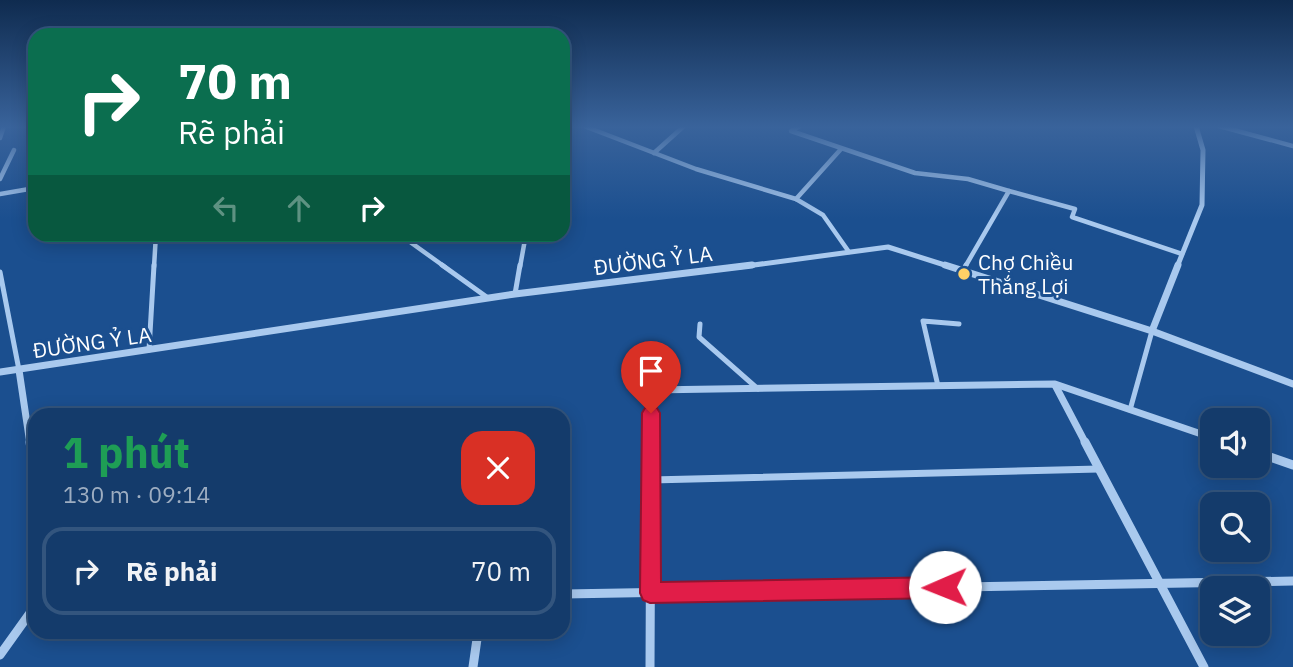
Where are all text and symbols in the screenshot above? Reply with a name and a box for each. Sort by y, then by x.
text: 70 m [178,49,292,112]
icon: right [63,56,154,147]
text: Rẽ phải [178,111,285,153]
icon: left [207,189,245,227]
icon: ahead [280,189,318,227]
icon: right [353,189,391,227]
street label: ĐƯỜNG Ỷ LA [592,239,714,281]
place label: Chợ Chiều Thắng Lợi [978,248,1073,300]
marker: Chợ Chiều Thắng Lợi [956,266,972,282]
street label: ĐƯỜNG Ỷ LA [31,320,153,364]
pin [621,341,681,413]
icon: arrive [632,352,670,390]
map controls [1200,408,1270,646]
button: sound [1200,408,1270,478]
text: 1 phút [63,425,190,480]
button: close [461,431,535,505]
text: 130 m · 09:14 [63,479,210,509]
button: search [1200,492,1270,562]
position arrow [908,550,982,624]
icon: right [67,552,105,590]
text: Rẽ phải [126,554,217,588]
text: 70 m [471,554,531,588]
button: layers [1200,576,1270,646]

